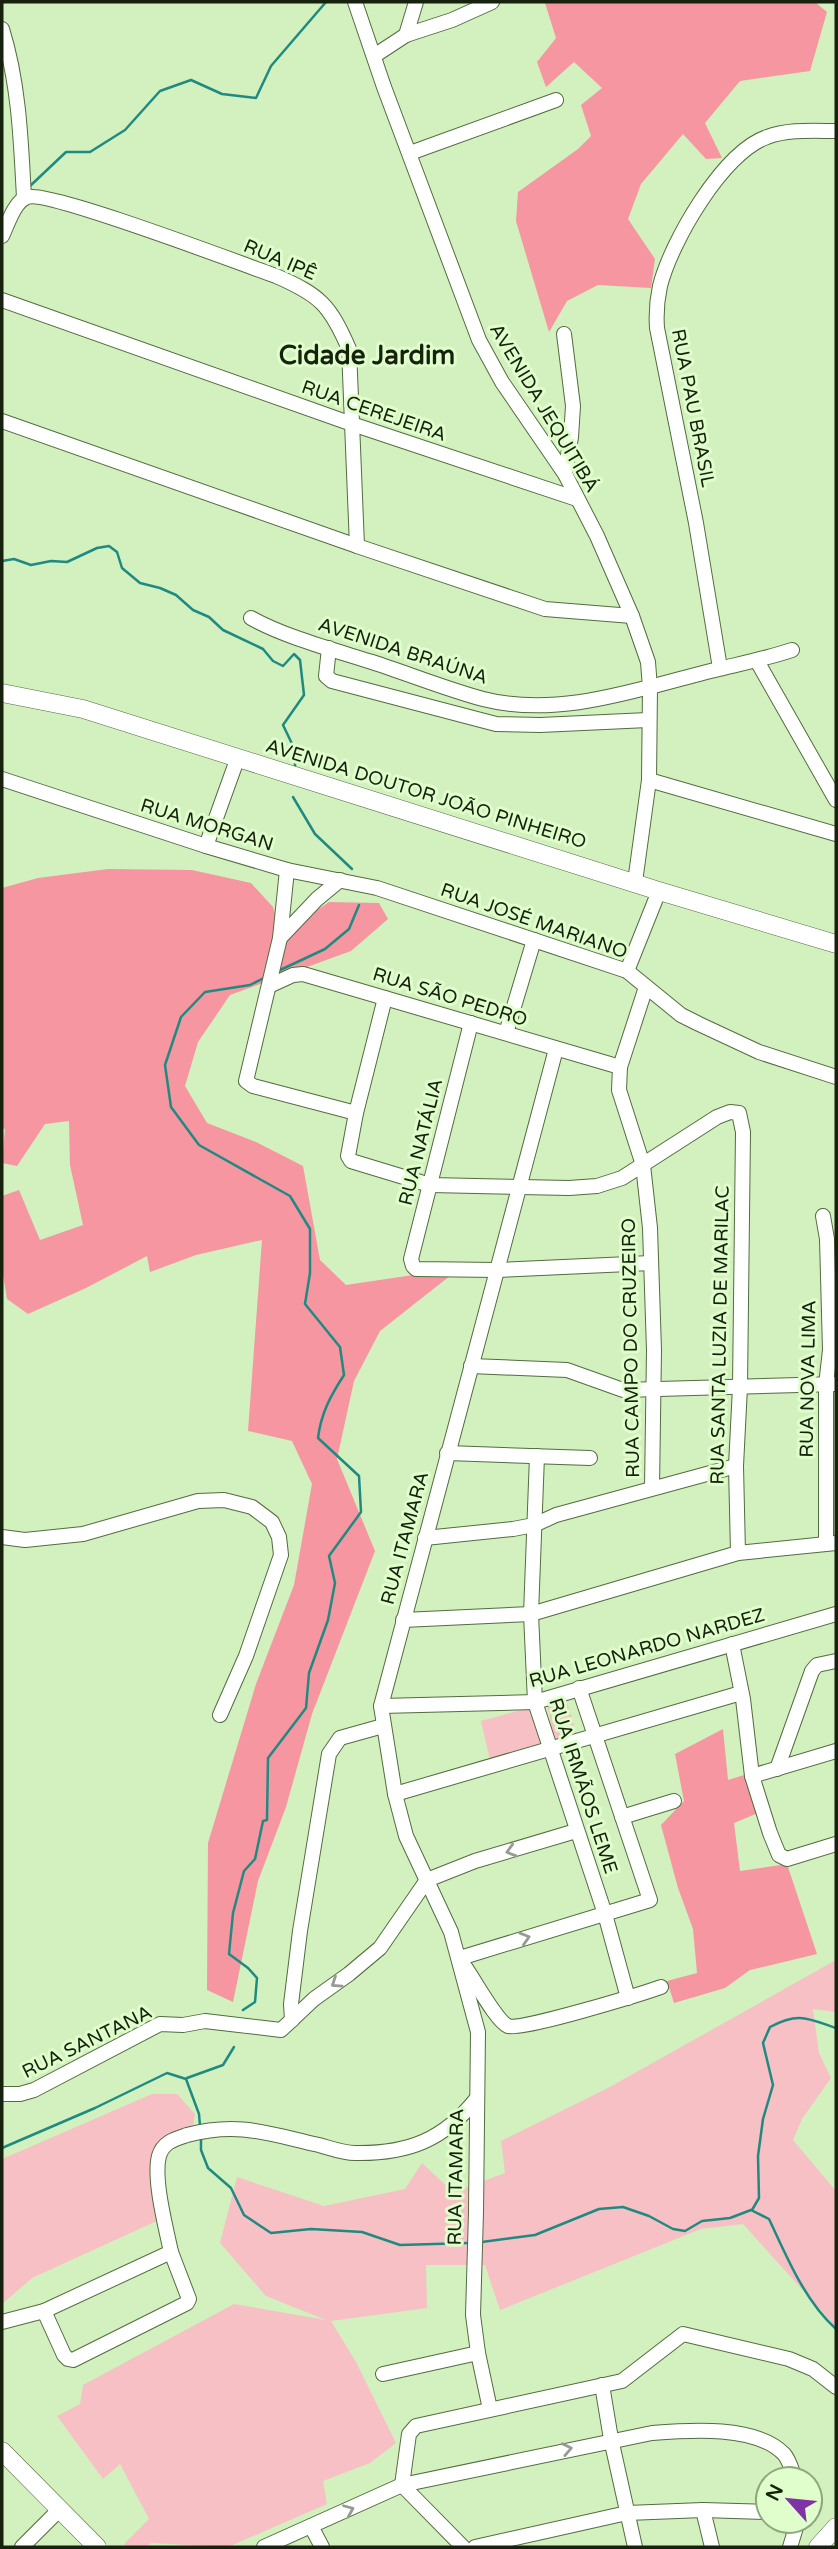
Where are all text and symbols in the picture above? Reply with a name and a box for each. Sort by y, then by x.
street label: RUA IPÊ [240,235,320,285]
street label: AVENIDA JEQUITIBÁ [485,319,604,496]
street label: RUA PAU BRASIL [667,327,719,489]
district label: Cidade Jardim [279,340,455,371]
street label: RUA CEREJEIRA [299,376,449,446]
street label: AVENIDA BRAÚNA [316,612,491,689]
street label: AVENIDA DOUTOR JOÃO PINHEIRO [263,734,589,853]
street label: RUA MORGAN [138,794,276,856]
street label: RUA JOSÉ MARIANO [438,879,630,963]
street label: RUA SÃO PEDRO [370,962,530,1031]
street label: RUA NATÁLIA [394,1076,447,1208]
street label: RUA SANTA LUZIA DE MARILAC [706,1185,734,1485]
street label: RUA CAMPO DO CRUZEIRO [618,1218,644,1478]
street label: RUA NOVA LIMA [796,1300,820,1458]
street label: RUA ITAMARA [377,1469,433,1607]
street label: RUA LEONARDO NARDEZ [527,1604,767,1692]
street label: RUA IRMÃOS LEME [544,1695,623,1877]
one-way arrow [505,1842,517,1857]
one-way arrow [519,1932,531,1947]
one-way arrow [331,1975,344,1987]
street label: RUA SANTANA [18,2001,156,2083]
street label: RUA ITAMARA [444,2108,468,2246]
one-way arrow [561,2443,573,2457]
north arrow [754,2465,824,2535]
text: N [761,2481,788,2505]
one-way arrow [342,2504,354,2518]

